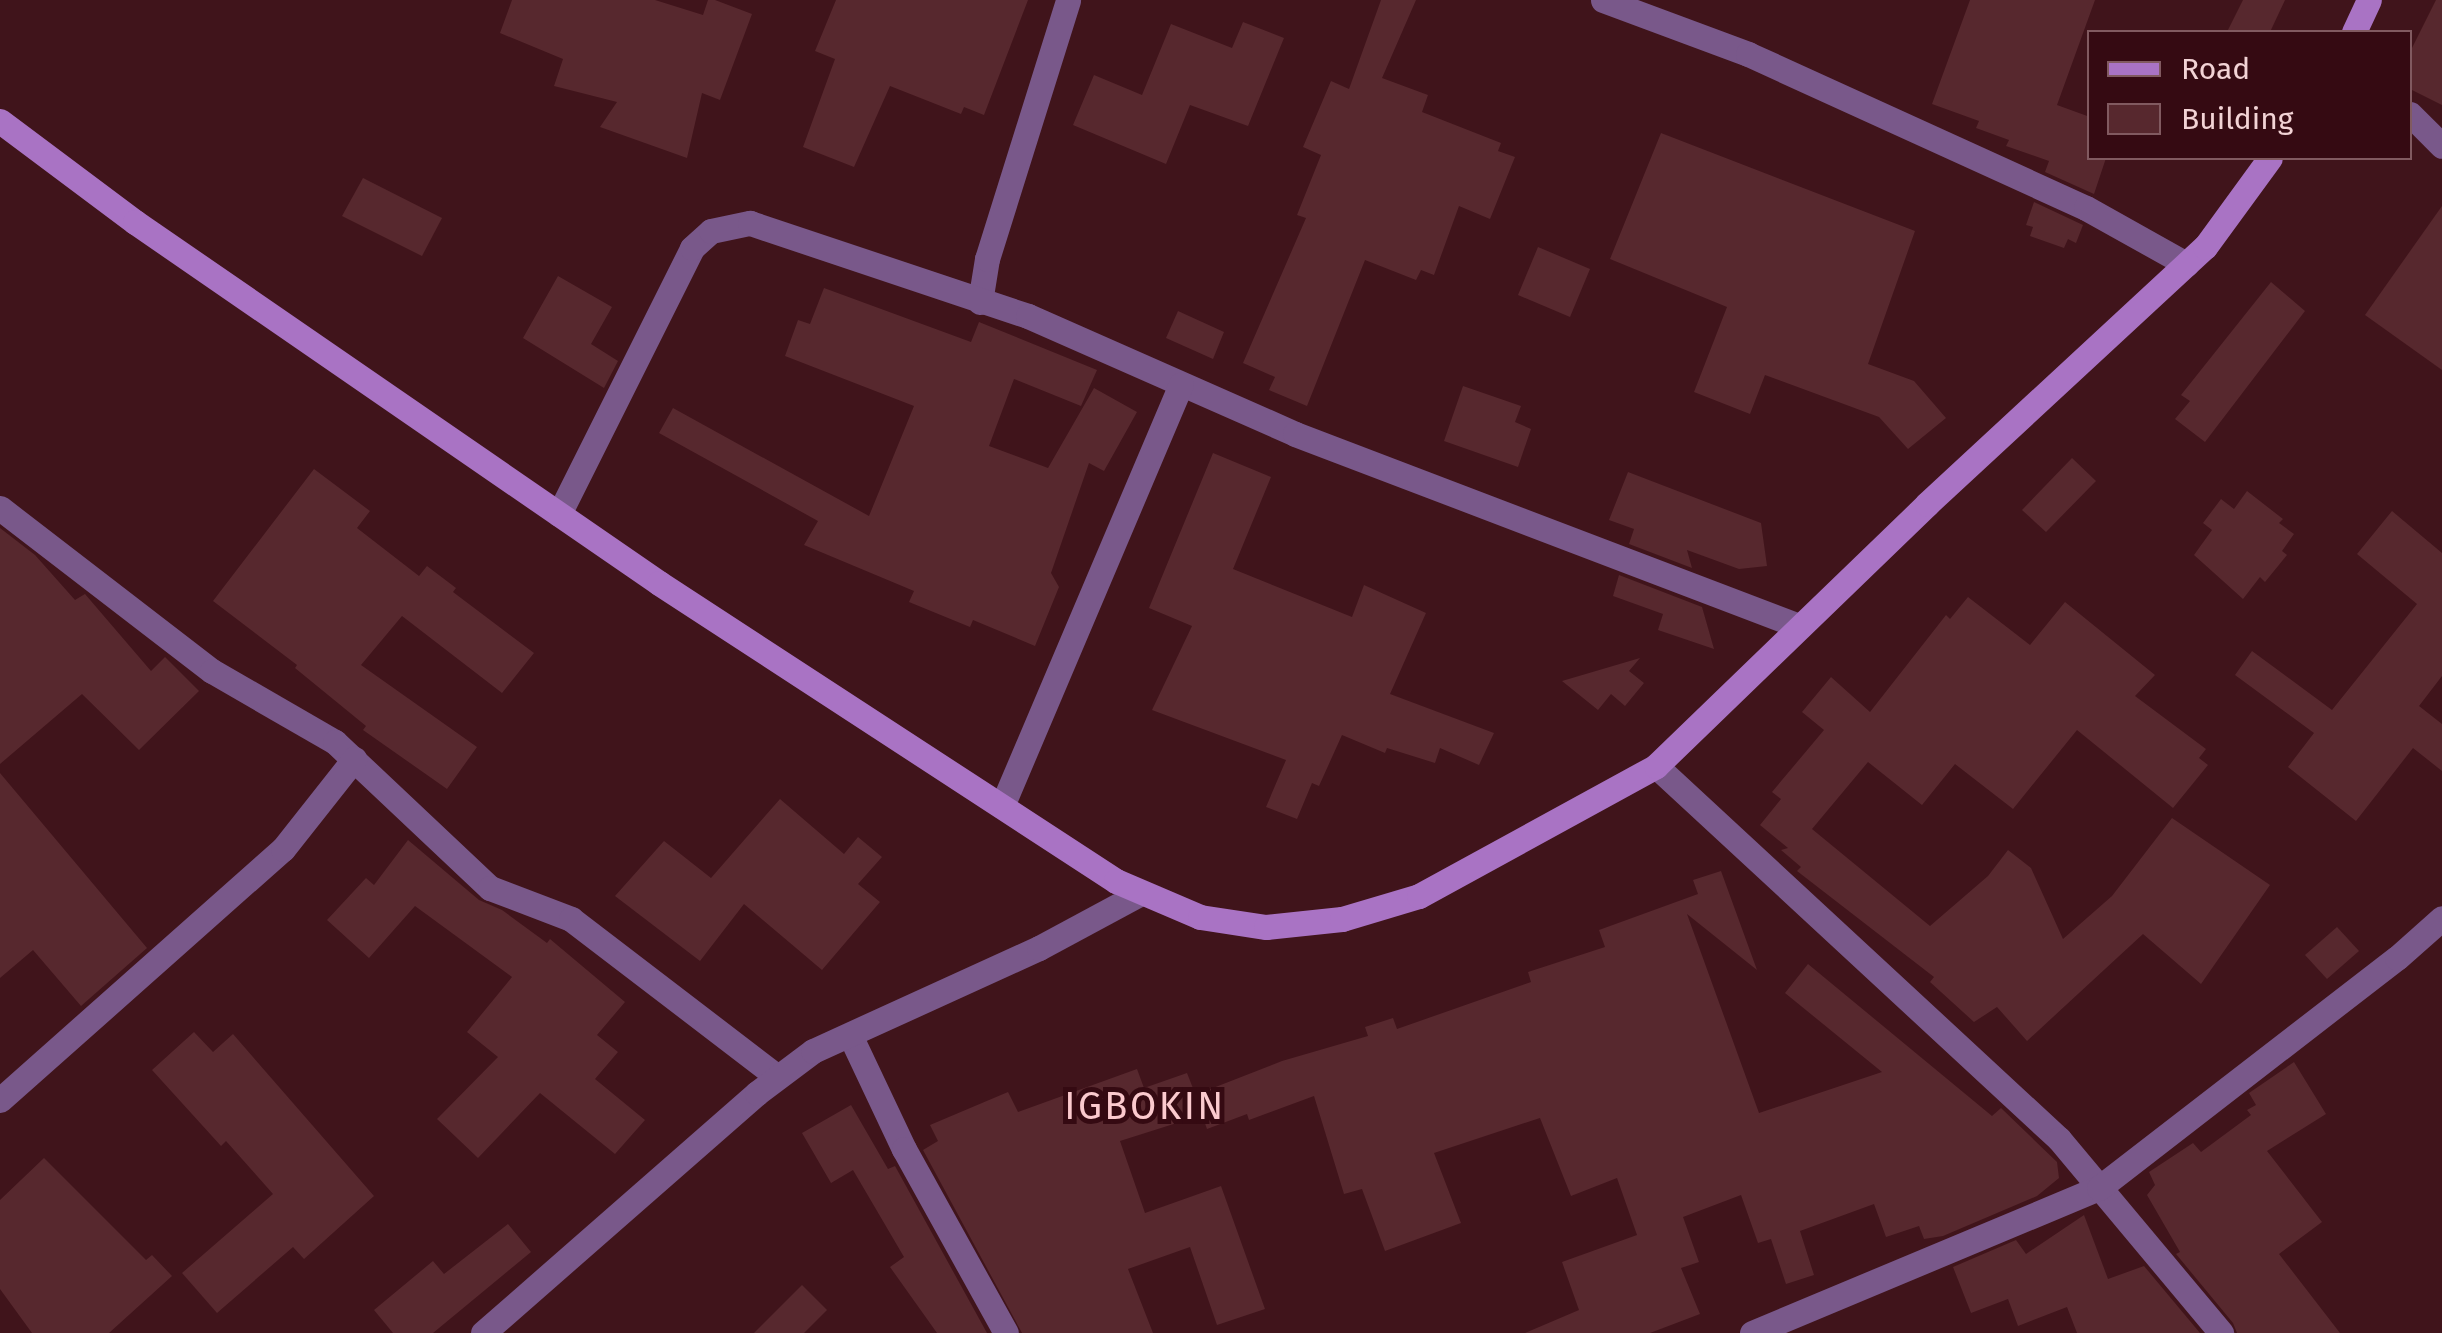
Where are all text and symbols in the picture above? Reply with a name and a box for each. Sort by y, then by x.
legend [2087,30,2412,160]
text: Road [2181,51,2250,87]
text: Building [2181,101,2293,137]
district label: IGBOKIN [1064,1084,1226,1130]

